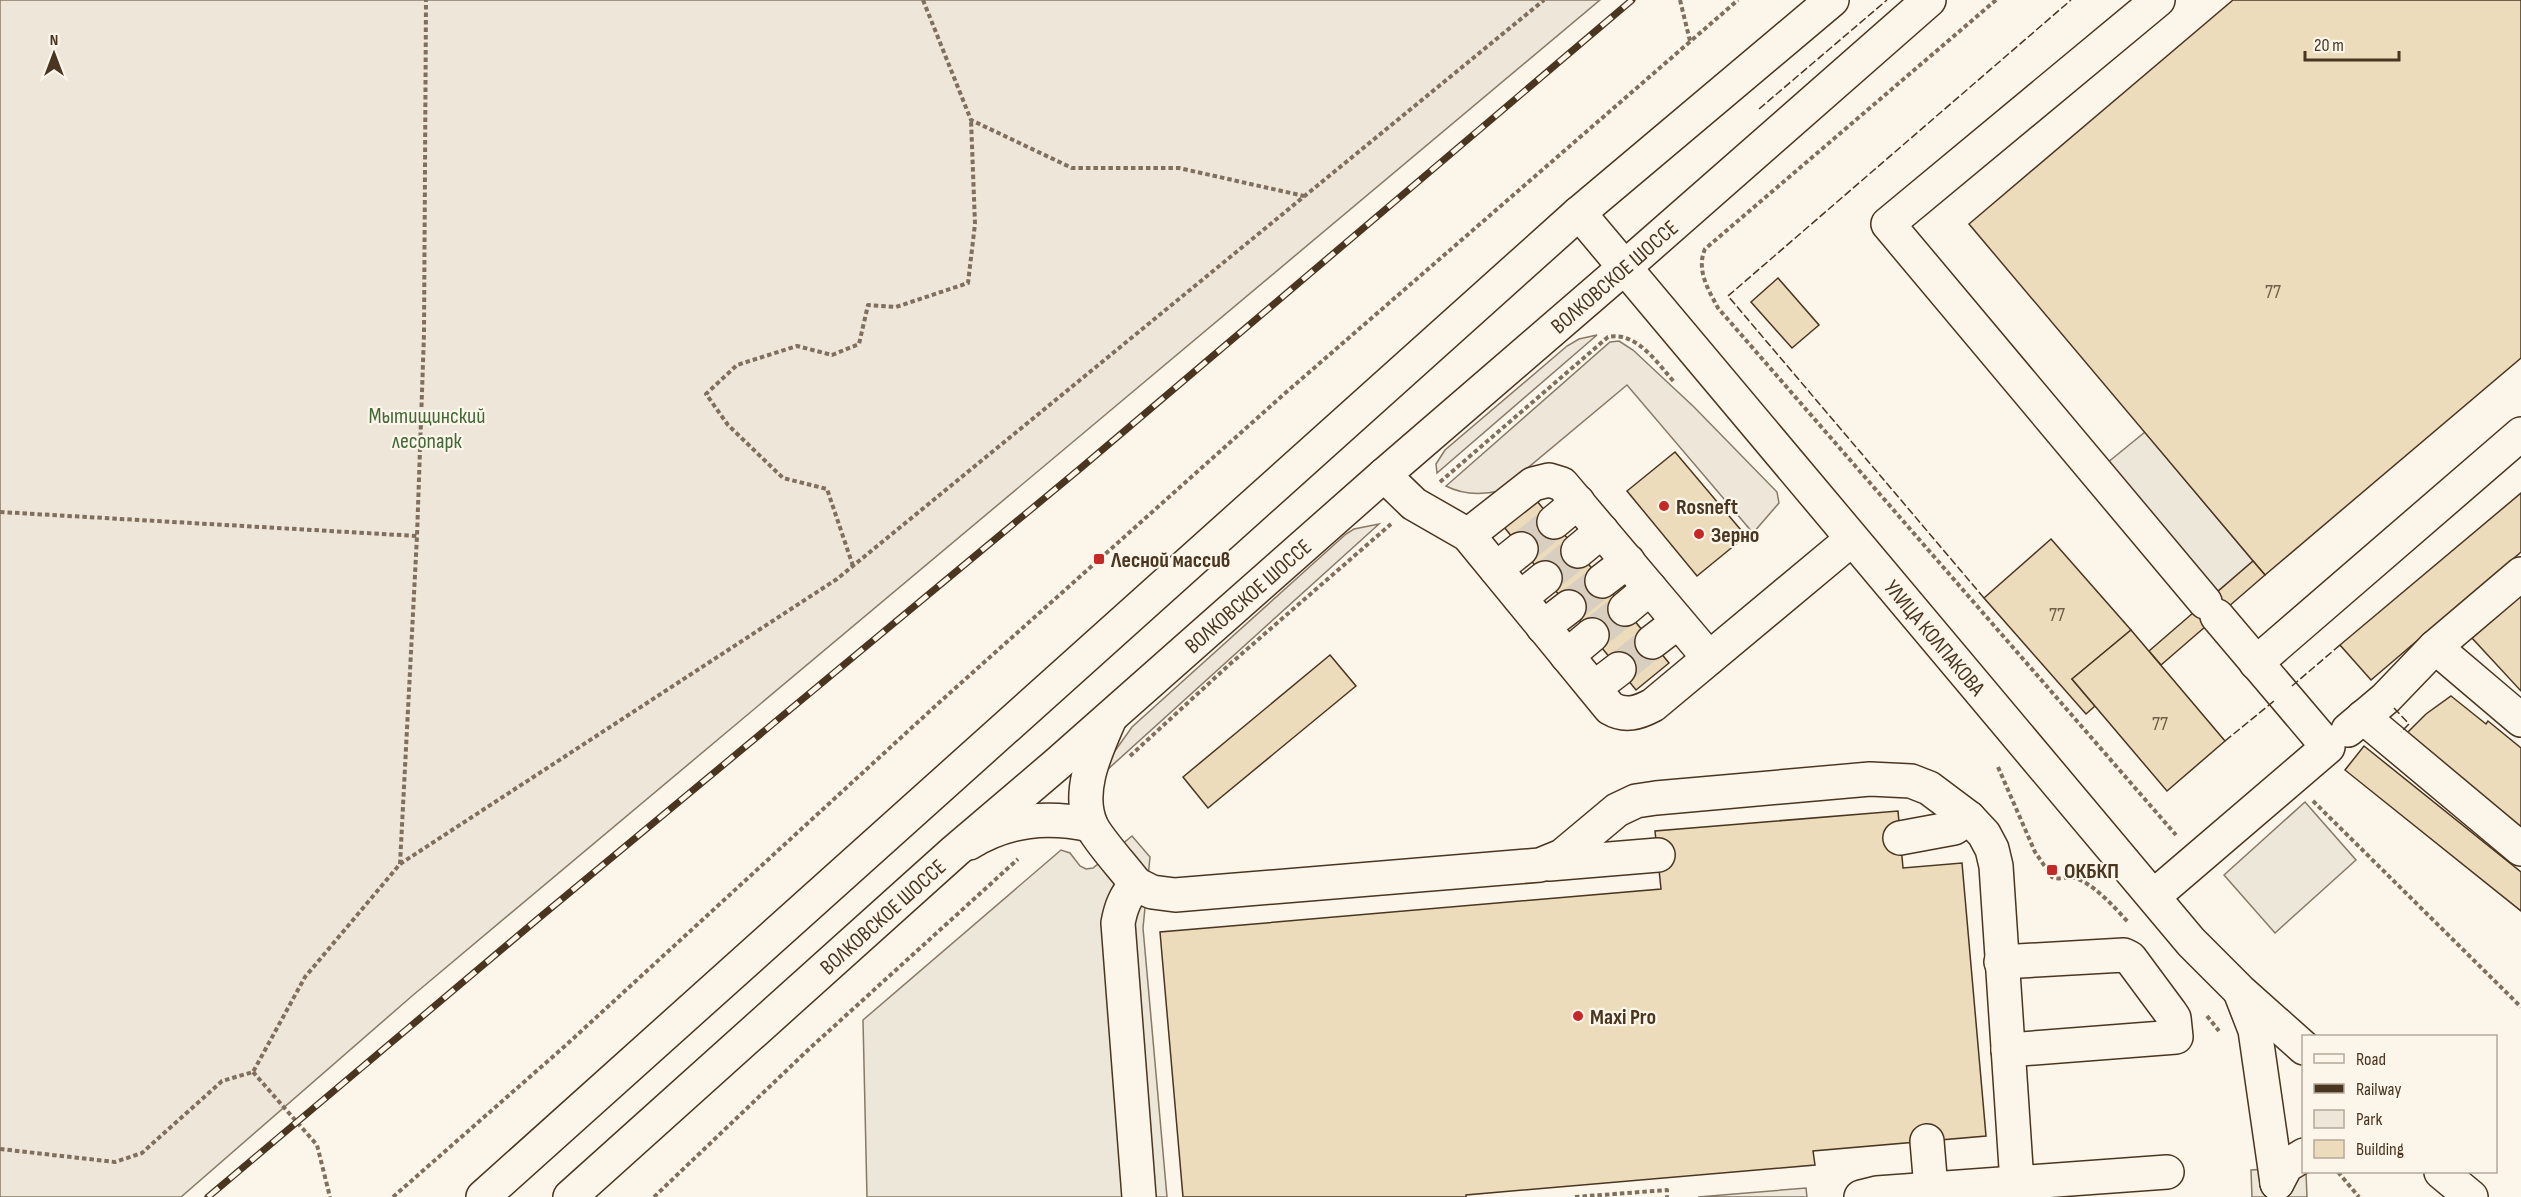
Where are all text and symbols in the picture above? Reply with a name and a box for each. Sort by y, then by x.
north arrow [24,24,84,84]
scale bar [2305,24,2400,62]
text: N [50,31,58,50]
text: 20 m [2314,35,2344,56]
street label: ВОЛКОВСКОЕ ШОССЕ [1546,215,1684,340]
house number: 77 [2265,280,2281,304]
park label: Мытищинский лесопарк [369,403,485,455]
place label: Rosneft [1676,494,1738,521]
marker: Rosneft [1657,499,1671,513]
place label: Зерно [1711,522,1759,549]
marker: Зерно [1692,527,1706,541]
street label: ВОЛКОВСКОЕ ШОССЕ [1180,534,1317,660]
place label: Лесной массив [1110,547,1230,574]
marker: Лесной массив [1092,552,1106,566]
street label: УЛИЦА КОЛПАКОВА [1878,575,1991,702]
house number: 77 [2049,603,2065,627]
house number: 77 [2152,712,2168,736]
street label: ВОЛКОВСКОЕ ШОССЕ [815,854,952,981]
place label: ОКБКП [2064,858,2119,885]
marker: ОКБКП [2045,863,2059,877]
place label: Maxi Pro [1590,1004,1656,1031]
marker: Maxi Pro [1571,1009,1585,1023]
legend [2302,1035,2497,1173]
text: Road [2356,1049,2386,1070]
text: Railway [2356,1079,2401,1100]
text: Park [2356,1109,2382,1130]
text: Building [2356,1139,2404,1160]

